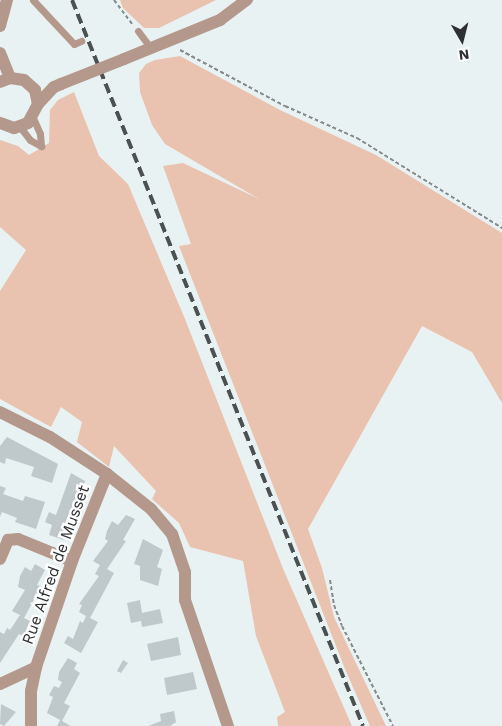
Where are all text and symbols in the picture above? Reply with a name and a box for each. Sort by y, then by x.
north arrow [437,15,487,65]
text: N [458,46,470,63]
street label: Rue Alfred de Musset [18,483,94,647]

